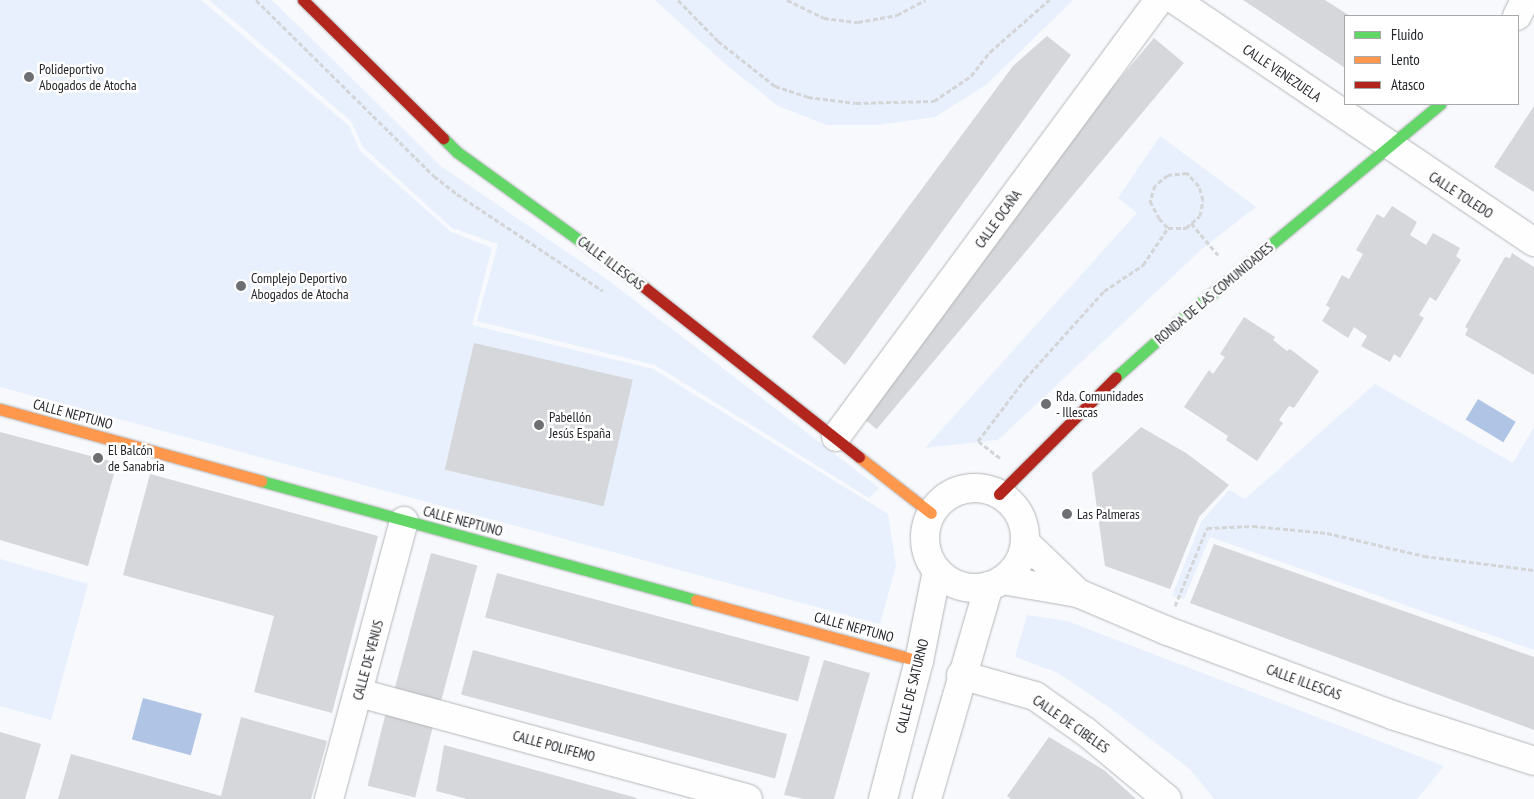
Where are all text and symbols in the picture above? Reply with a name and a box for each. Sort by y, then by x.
legend [1344,15,1519,105]
text: Fluido [1391,25,1423,44]
street label: CALLE VENEZUELA [1239,41,1325,105]
text: Lento [1391,50,1420,69]
place label: Polideportivo Abogados de Atocha [39,61,137,94]
marker: Polideportivo Abogados de Atocha [23,71,35,83]
text: Atasco [1391,75,1425,94]
street label: CALLE TOLEDO [1426,168,1496,222]
street label: CALLE OCAÑA [971,187,1025,251]
street label: CALLE ILLESCAS [574,233,648,293]
street label: RONDA DE LAS COMUNIDADES [1151,238,1277,348]
place label: Complejo Deportivo Abogados de Atocha [251,270,349,302]
marker: Complejo Deportivo Abogados de Atocha [235,280,247,292]
place label: Rda. Comunidades - Illescas [1056,388,1145,421]
street label: CALLE NEPTUNO [31,395,115,433]
marker: Rda. Comunidades - Illescas [1040,398,1052,410]
place label: Pabellón Jesús España [549,409,611,442]
marker: Pabellón Jesús España [533,419,545,431]
place label: El Balcón de Sanabria [108,442,165,474]
marker: El Balcón de Sanabria [92,452,104,464]
street label: CALLE NEPTUNO [421,502,505,540]
place label: Las Palmeras [1077,506,1140,522]
marker: Las Palmeras [1061,508,1073,520]
street label: CALLE NEPTUNO [812,608,896,646]
street label: CALLE DE VENUS [349,618,387,702]
street label: CALLE DE SATURNO [892,637,932,735]
street label: CALLE ILLESCAS [1264,661,1344,703]
street label: CALLE DE CIBELES [1029,691,1113,757]
street label: CALLE POLIFEMO [511,727,597,765]

